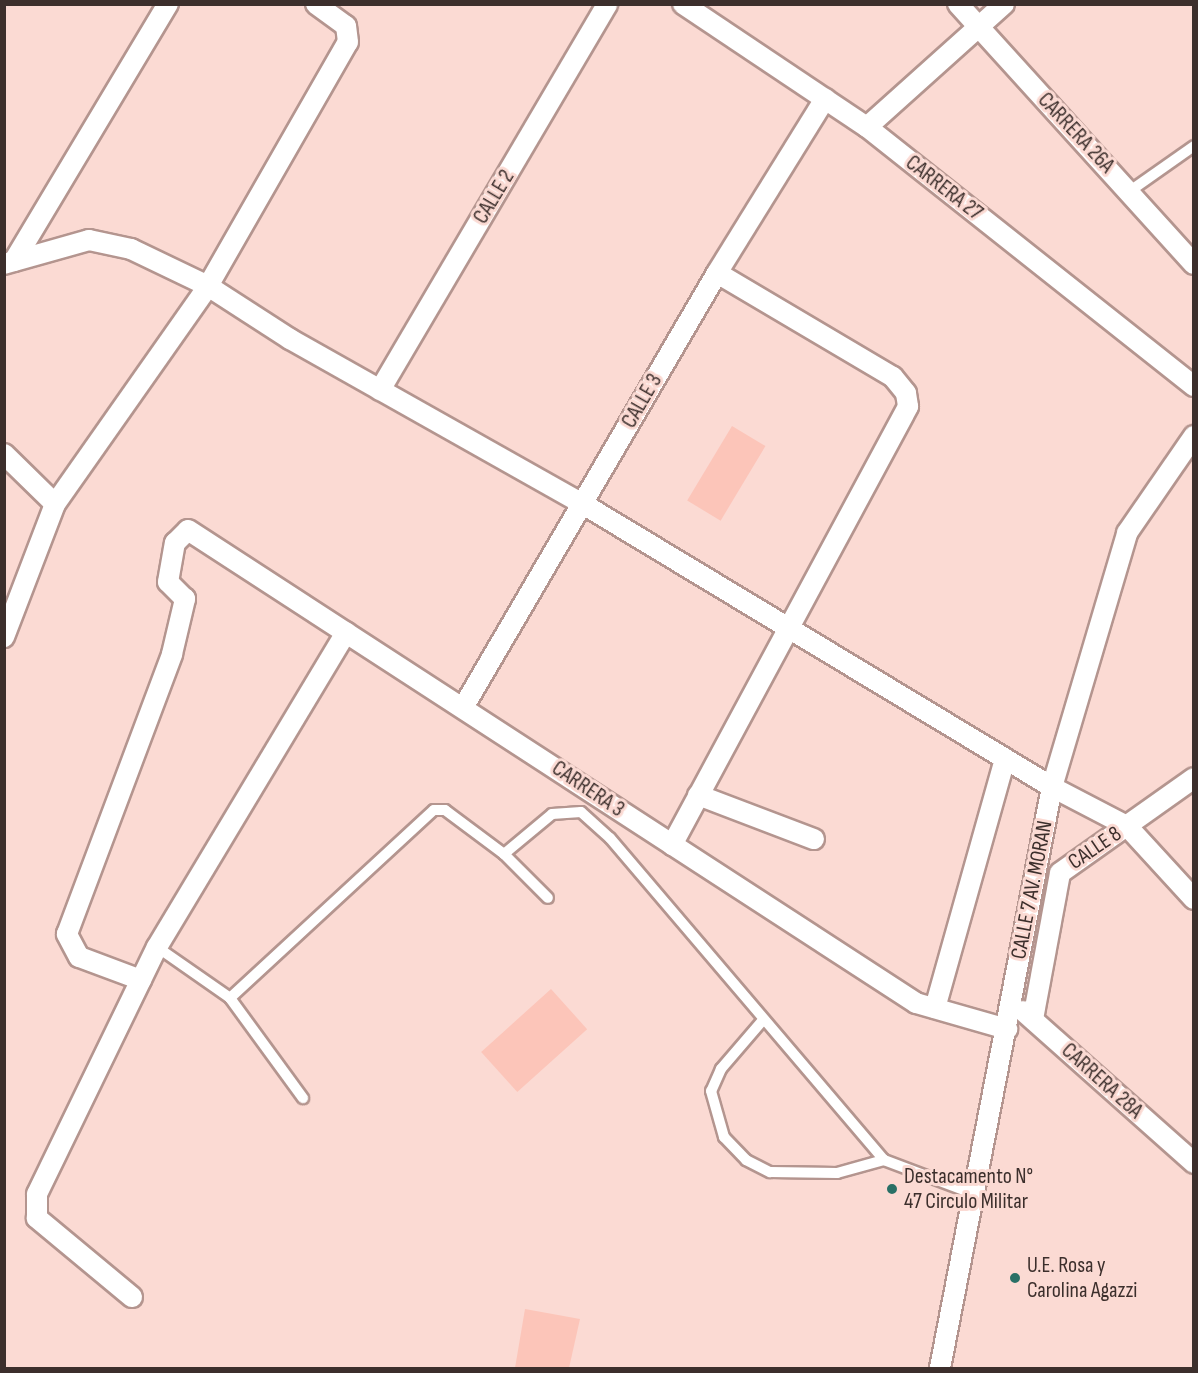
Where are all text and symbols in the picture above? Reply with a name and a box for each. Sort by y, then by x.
street label: CARRERA 26A [1032,87,1120,179]
street label: CARRERA 27 [900,150,988,226]
street label: CALLE 2 [468,165,520,229]
street label: CALLE 3 [616,369,668,433]
street label: CARRERA 3 [547,755,629,823]
street label: CALLE 7 AV. MORAN [1006,819,1058,961]
street label: CALLE 8 [1063,821,1127,875]
street label: CARRERA 28A [1056,1038,1148,1124]
place label: Destacamento N° 47 Circulo Militar [904,1163,1033,1214]
marker: Destacamento N° 47 Circulo Militar [885,1182,899,1196]
place label: U.E. Rosa y Carolina Agazzi [1027,1252,1137,1304]
marker: U.E. Rosa y Carolina Agazzi [1008,1271,1022,1285]

